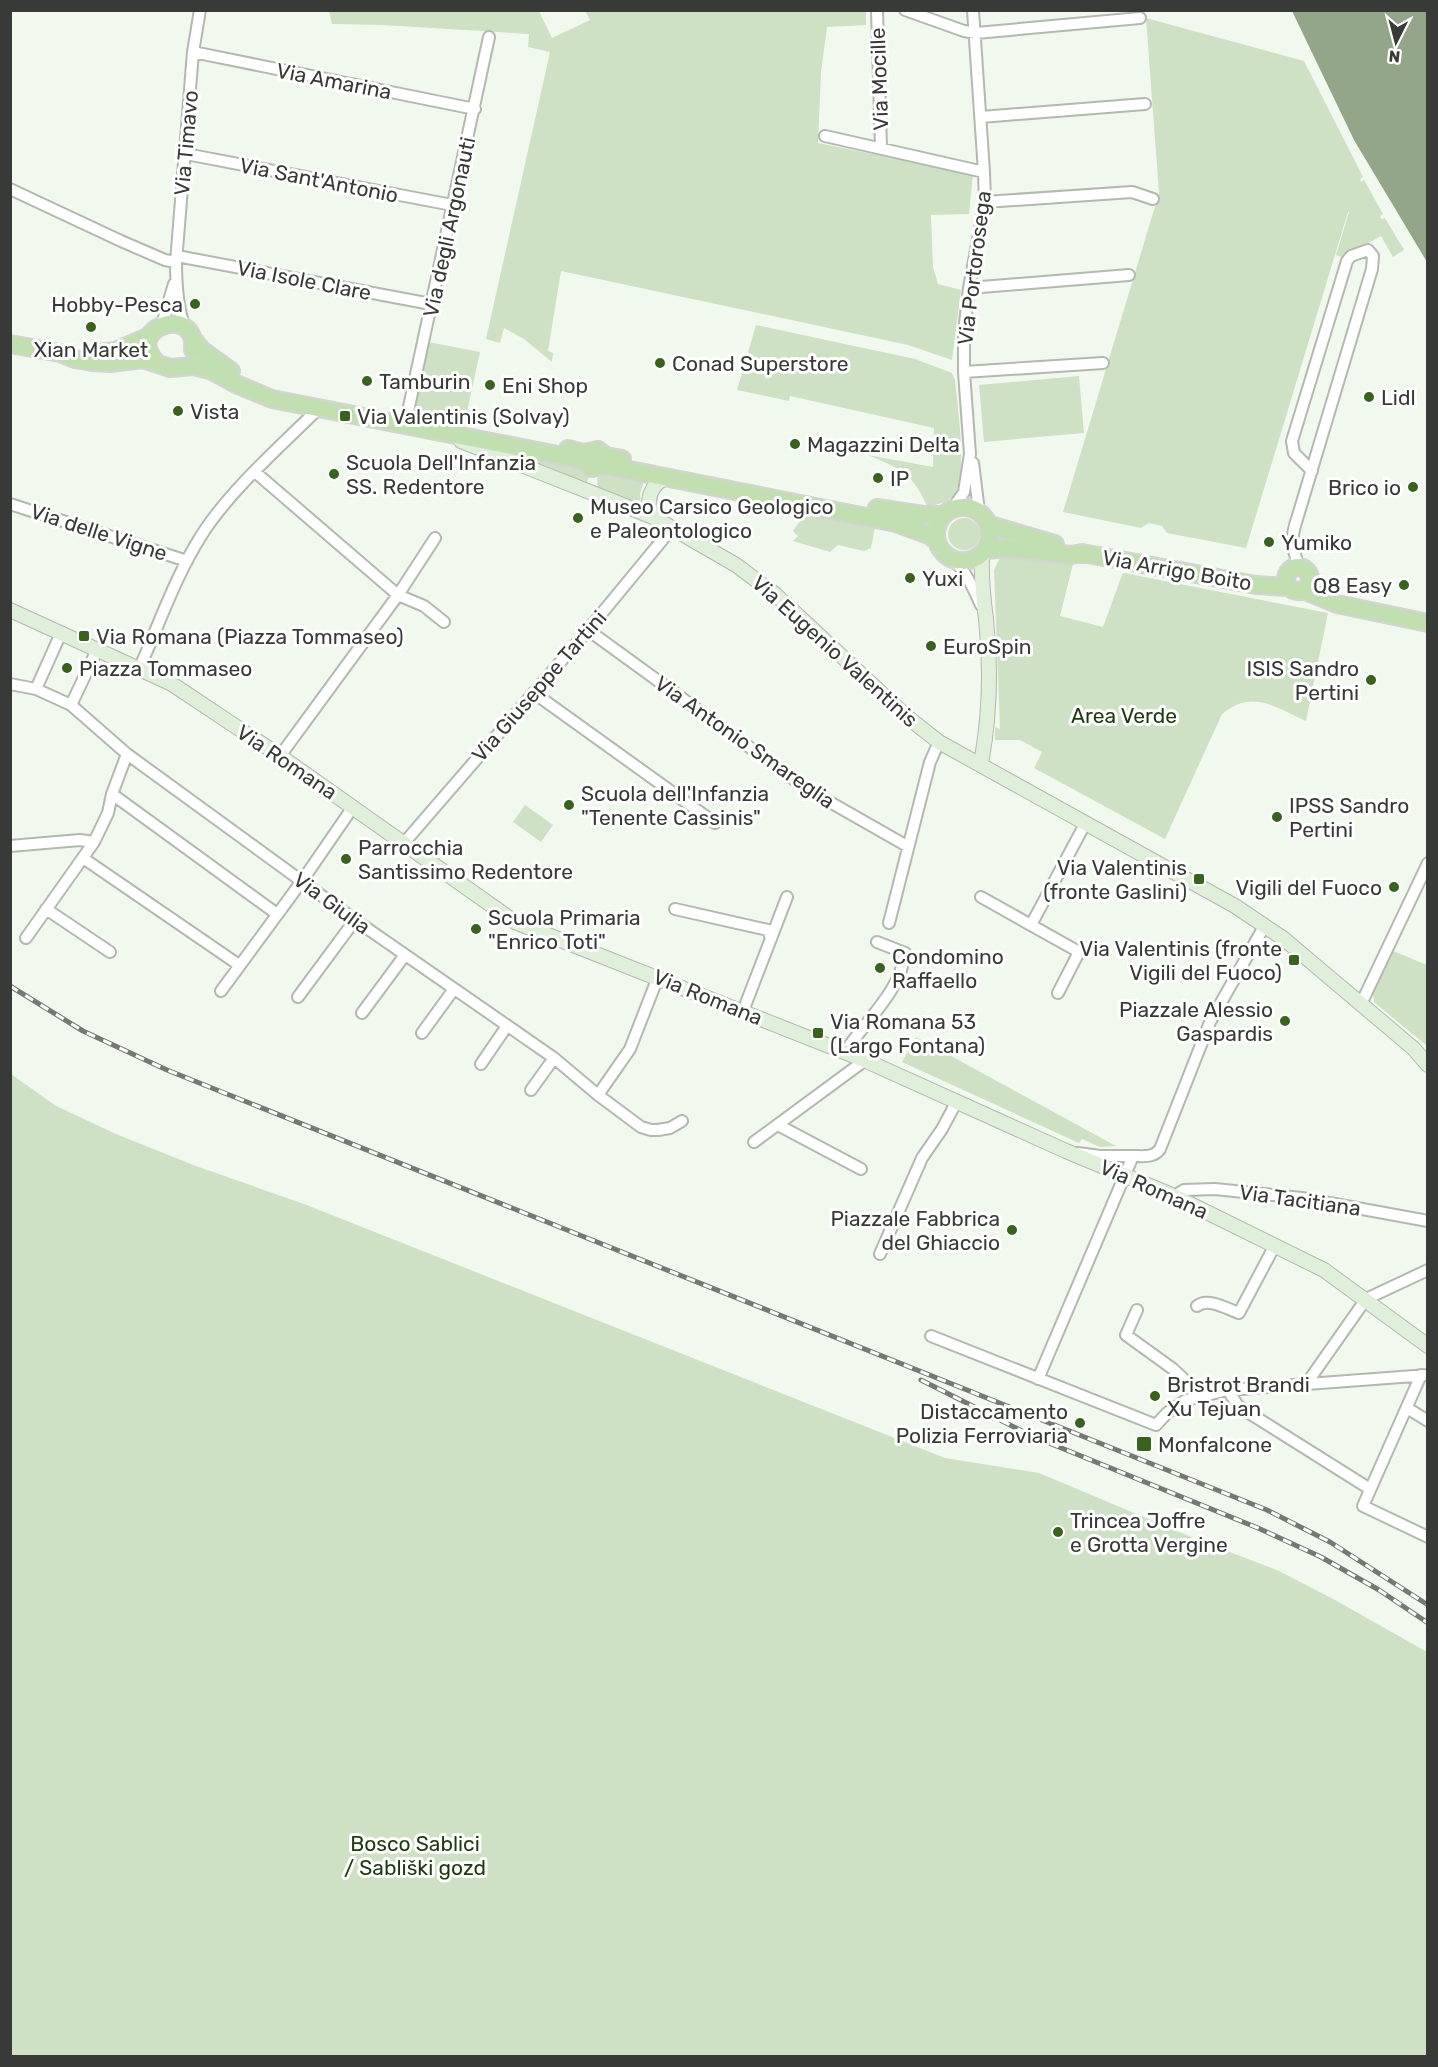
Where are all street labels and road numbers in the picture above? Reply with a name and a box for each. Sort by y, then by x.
street label: Via Mocille [865,27,893,131]
street label: Via Amarina [274,58,394,104]
street label: Via Timavo [169,89,203,197]
street label: Via degli Argonauti [418,135,480,319]
street label: Via Sant'Antonio [238,152,400,208]
street label: Via Portorosega [952,189,996,347]
street label: Via Isole Clare [235,255,373,305]
street label: Via delle Vigne [28,498,170,566]
street label: Via Arrigo Boito [1100,545,1254,595]
street label: Via Eugenio Valentinis [747,570,923,732]
street label: Via Giuseppe Tartini [466,605,612,767]
street label: Via Antonio Smareglia [650,670,840,814]
street label: Via Romana [232,719,342,805]
street label: Via Giulia [289,867,375,939]
street label: Via Romana [650,964,766,1030]
street label: Via Romana [1096,1154,1212,1224]
street label: Via Tacitiana [1238,1179,1362,1221]

